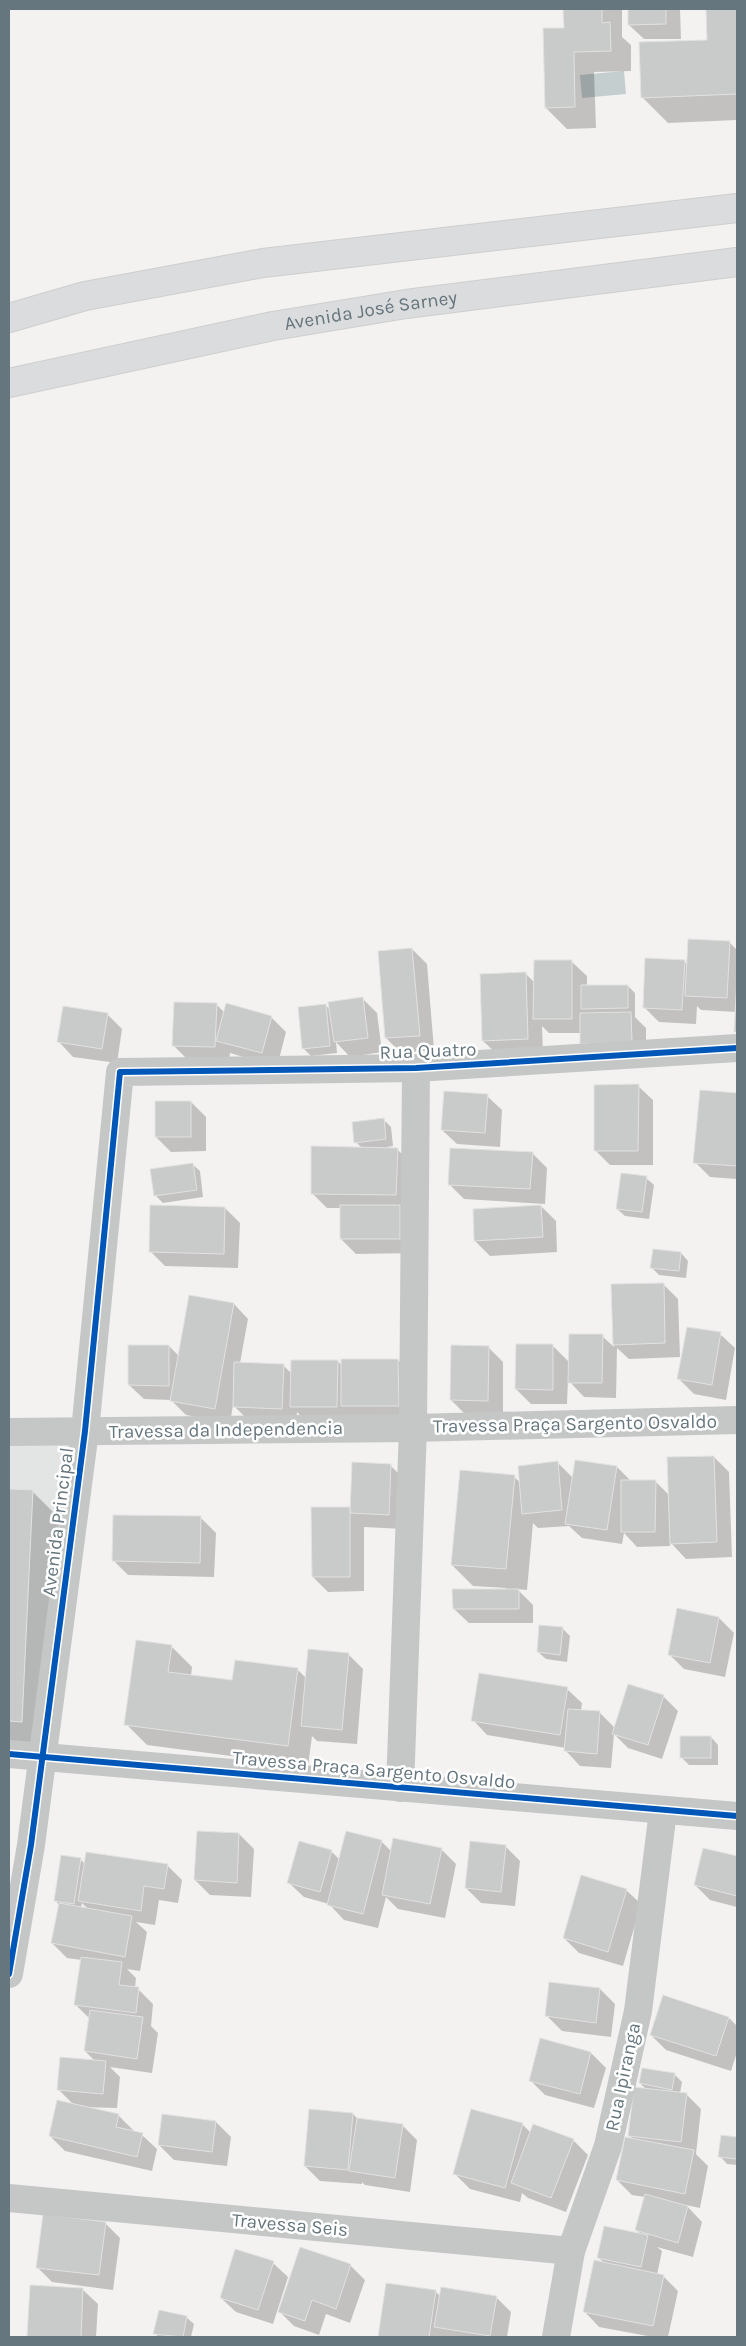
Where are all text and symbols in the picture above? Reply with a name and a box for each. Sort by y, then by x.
street label: Avenida José Sarney [283,287,458,335]
street label: Rua Quatro [379,1038,477,1064]
street label: Travessa Praça Sargento Osvaldo [433,1411,717,1437]
street label: Travessa da Independencia [109,1417,343,1443]
street label: Avenida Principal [38,1446,78,1598]
street label: Travessa Praça Sargento Osvaldo [232,1747,516,1793]
street label: Rua Ipiranga [601,2021,645,2133]
street label: Travessa Seis [231,2209,349,2241]

